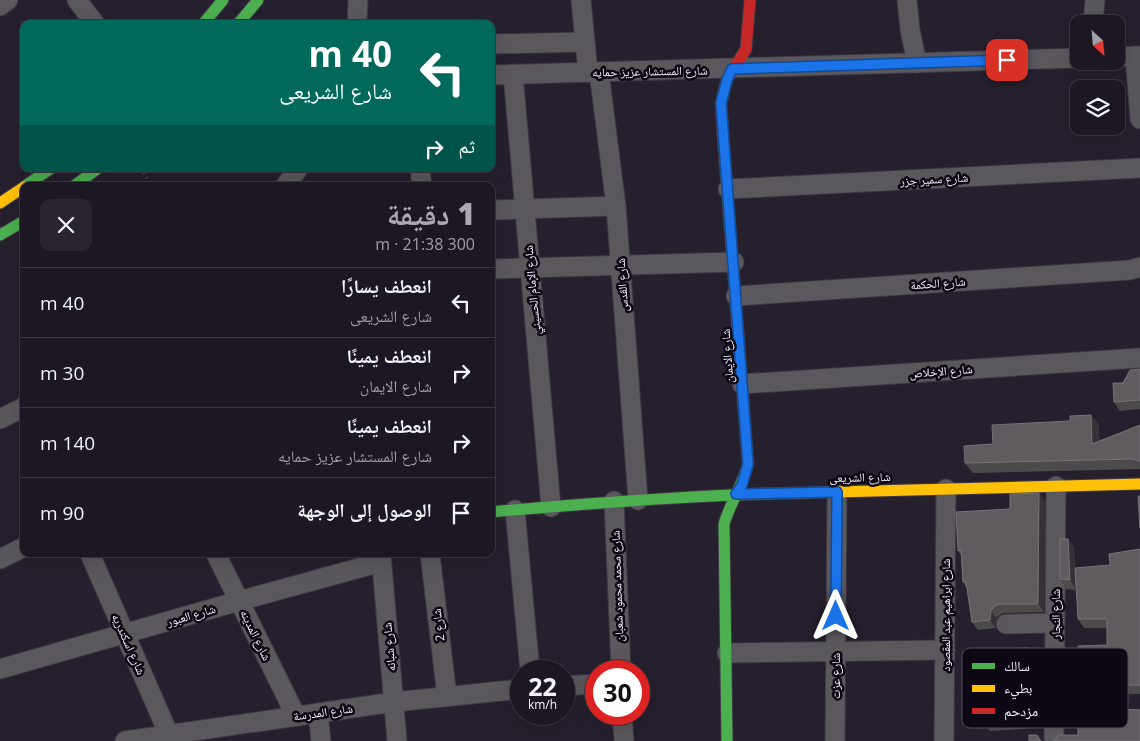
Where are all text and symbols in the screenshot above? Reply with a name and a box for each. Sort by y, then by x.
north arrow [1070,15,1125,70]
map controls [1070,15,1125,135]
text: 40 m [309,30,392,77]
pin [986,39,1028,81]
icon: left [410,40,475,105]
icon: arrive [993,46,1021,74]
street label: شارع المستشار عزيز حمايه [592,61,708,81]
text: شارع الشريعى [279,75,392,105]
button: layers [1070,80,1125,135]
text: ثم [458,133,475,159]
icon: right [420,135,448,163]
street label: شارع سمير جزر [899,169,969,189]
text: 1 دقيقة [387,193,475,234]
button: close [40,199,92,251]
text: 300 m · 21:38 [375,233,475,255]
street label: شارع الإمام الحسيني [520,244,546,336]
street label: شارع القدس [612,257,632,312]
text: انعطف يسارًا [341,273,432,299]
street label: شارع الحكمة [910,273,966,293]
icon: left [447,289,475,317]
text: 40 m [40,290,84,316]
text: شارع الشريعى [350,305,432,327]
street label: شارع الايمان [717,328,737,384]
text: انعطف يمينًا [346,343,432,369]
icon: right [447,359,475,387]
text: 30 m [40,360,84,386]
street label: شارع الإخلاص [909,360,973,382]
text: شارع الايمان [360,375,432,397]
text: انعطف يمينًا [346,413,432,439]
icon: right [447,429,475,457]
text: 140 m [40,430,95,456]
text: شارع المستشار عزيز حمايه [278,445,432,467]
street label: شارع الشريعى [829,468,891,486]
text: الوصول إلى الوجهة [297,497,432,523]
icon: arrive [447,499,475,527]
text: 90 m [40,500,84,526]
street label: شارع محمد محمود شعبان [607,530,627,642]
street label: شارع ابراهيم عبد المقصود [937,558,954,671]
position arrow [809,589,861,641]
street label: شارع النجار [1047,589,1064,640]
street label: شارع العبور [164,600,217,630]
street label: شارع المدينه [236,607,276,664]
street label: شارع 2 [428,608,448,642]
street label: شارع اسكندريه [108,611,150,677]
street label: شارع شبانه [378,622,400,672]
legend [962,648,1128,728]
street label: شارع عزت [827,653,844,699]
text: سالك [1004,656,1030,675]
speed limit sign: 30 [585,660,650,725]
text: 22 [528,669,557,703]
text: بطيء [1004,678,1033,700]
text: km/h [528,696,557,713]
street label: شارع المدرسة [292,699,354,725]
text: مزدحم [1004,701,1038,721]

